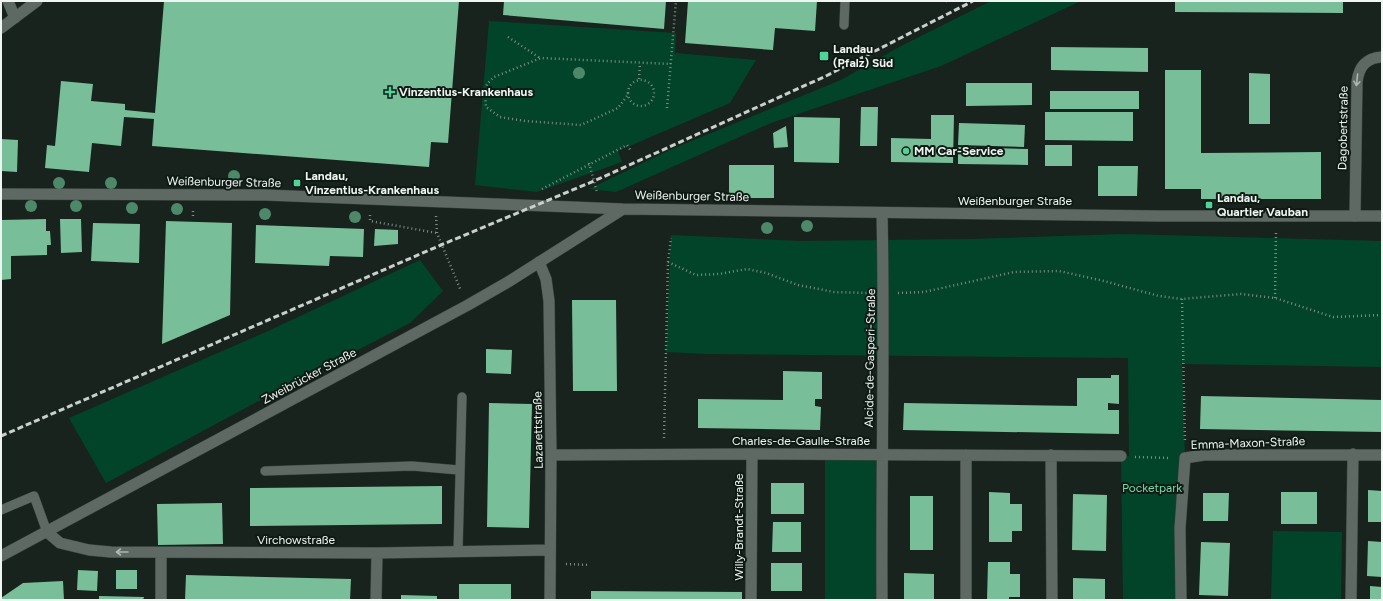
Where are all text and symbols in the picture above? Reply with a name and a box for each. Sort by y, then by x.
place label: Landau (Pfalz) Süd [833,42,893,70]
marker: Landau (Pfalz) Süd [818,50,830,62]
one-way arrow [1354,74,1361,87]
place label: Vinzentius-Krankenhaus [399,85,533,99]
street label: Dagobertstraße [1335,85,1351,170]
marker: Vinzentius-Krankenhaus [384,86,396,98]
place label: MM Car-Service [914,144,1004,158]
marker: MM Car-Service [901,146,911,156]
place label: Landau, Vinzentius-Krankenhaus [305,169,439,197]
street label: Weißenburger Straße [167,174,282,190]
marker: Landau, Vinzentius-Krankenhaus [292,178,302,188]
street label: Weißenburger Straße [635,188,750,204]
place label: Landau, Quartier Vauban [1217,191,1308,219]
street label: Weißenburger Straße [958,194,1073,208]
marker: Landau, Quartier Vauban [1204,200,1214,210]
street label: Alcide-de-Gasperi-Straße [862,288,878,428]
street label: Zweibrücker Straße [259,345,359,407]
street label: Lazarettstraße [530,391,546,469]
street label: Charles-de-Gaulle-Straße [732,434,870,448]
street label: Emma-Maxon-Straße [1190,434,1306,452]
street label: Willy-Brandt-Straße [732,473,746,581]
park label: Pocketpark [1122,481,1182,495]
street label: Virchowstraße [257,533,336,547]
one-way arrow [116,549,129,556]

